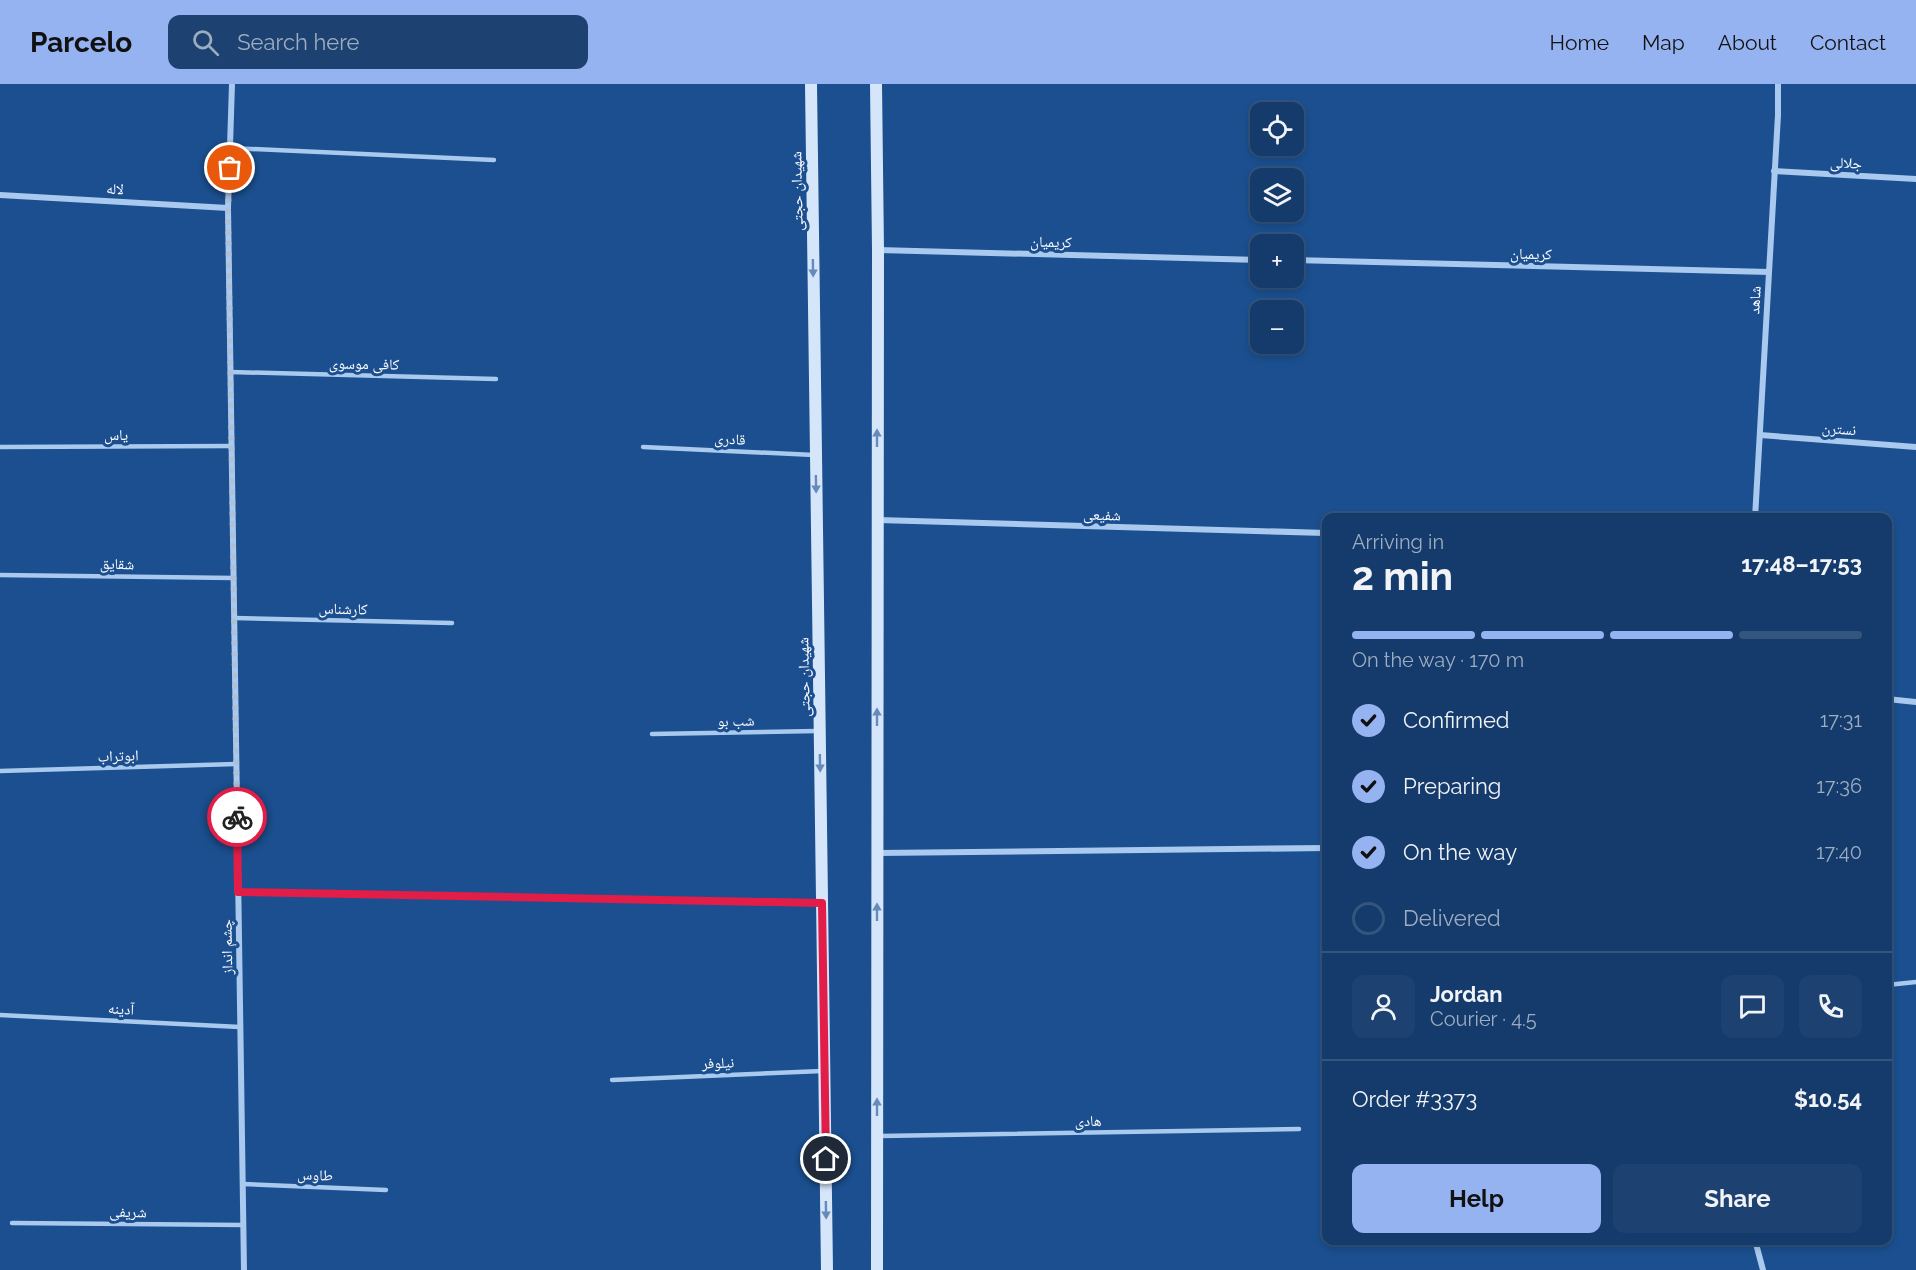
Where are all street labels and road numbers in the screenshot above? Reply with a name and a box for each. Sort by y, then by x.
street label: شهیدان حجتی [787,151,808,231]
street label: جلالی [1829,153,1863,174]
street label: لاله [106,180,124,198]
street label: کریمیان [1030,233,1072,252]
street label: کریمیان [1510,245,1552,264]
street label: شاهد [1745,285,1765,315]
street label: کافی موسوی [329,354,399,375]
street label: نسترن [1821,419,1857,440]
street label: یاس [104,426,128,445]
street label: قادری [714,429,746,450]
street label: شفیعی [1083,505,1121,526]
street label: شقایق [100,555,134,574]
street label: کارشناس [318,600,368,619]
street label: شهیدان حجتی [794,637,815,717]
street label: شب بو [717,712,755,730]
street label: ابوتراب [97,746,139,766]
street label: چشم انداز [218,919,237,976]
street label: آدینه [107,999,136,1019]
street label: نیلوفر [700,1053,735,1073]
street label: هادی [1074,1112,1102,1131]
street label: طاوس [297,1165,333,1186]
street label: شریفی [109,1203,147,1222]

